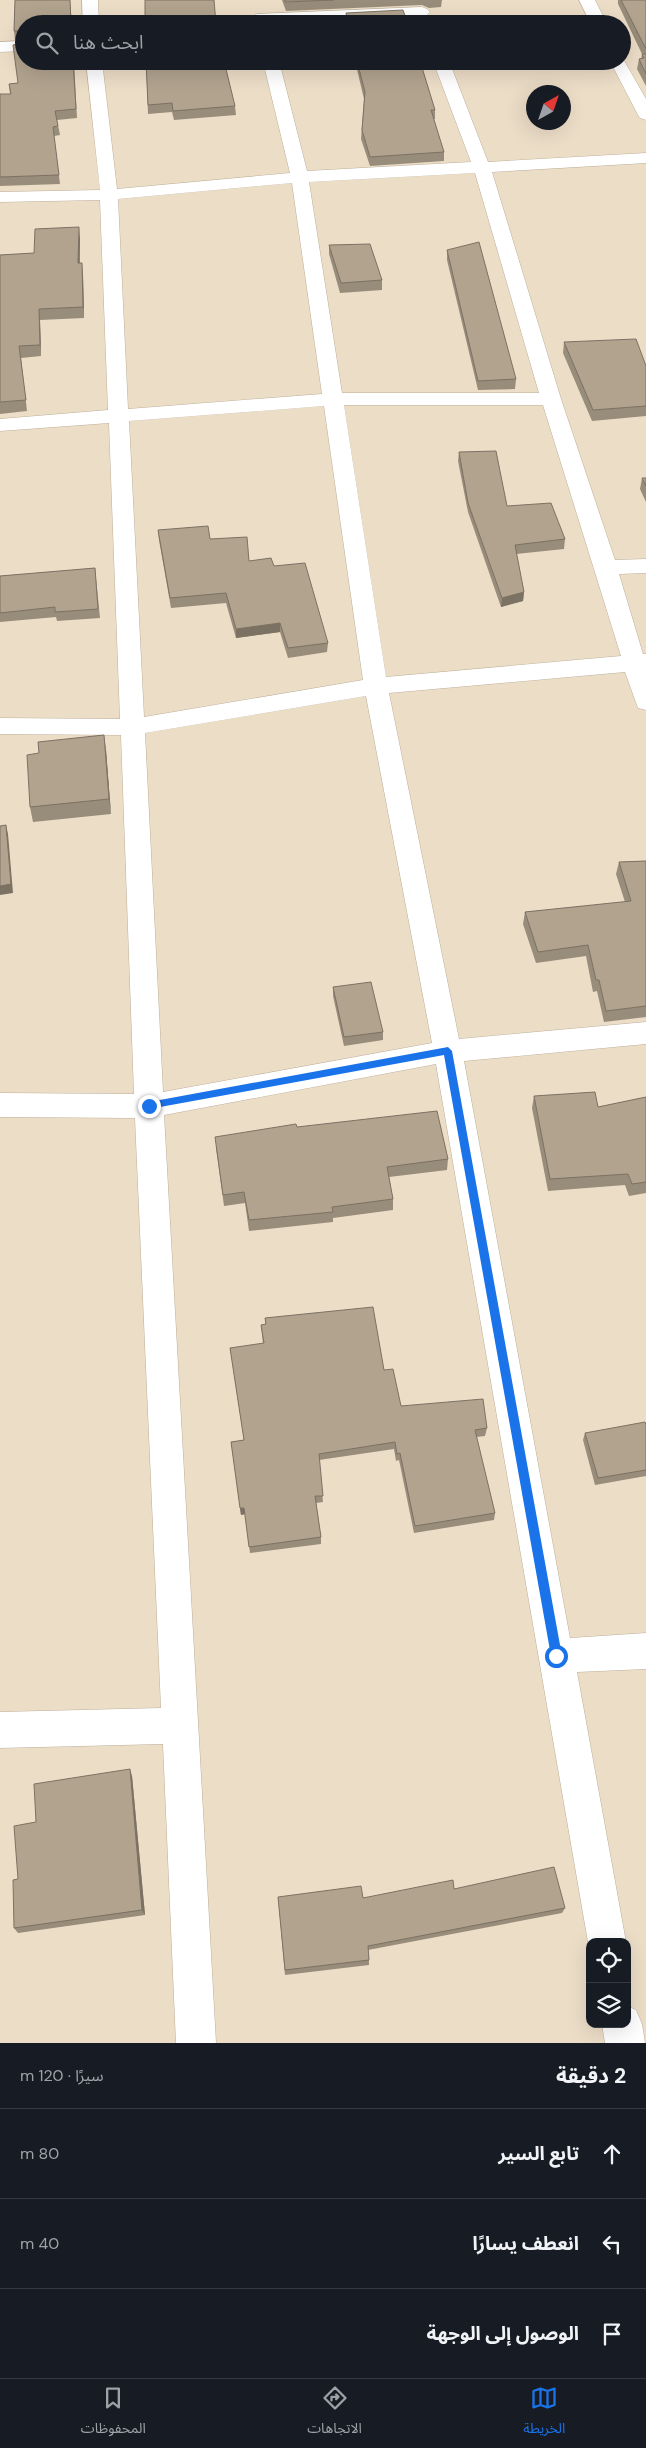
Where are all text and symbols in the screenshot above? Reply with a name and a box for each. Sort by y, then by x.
search box [15,15,631,70]
icon: search [33,29,61,57]
text: ابحث هنا [73,30,144,55]
north arrow [526,85,571,130]
route end [138,1095,161,1118]
route start [545,1645,568,1668]
map controls [586,1938,631,2028]
button: locate [586,1938,631,1983]
button: layers [586,1983,631,2028]
text: 2 دقيقة [556,2062,626,2090]
text: سيرًا · 120 m [20,2065,103,2086]
icon: ahead [598,2140,626,2168]
text: تابع السير [498,2141,579,2166]
text: 80 m [20,2143,59,2164]
icon: left [598,2230,626,2258]
text: انعطف يسارًا [472,2231,579,2256]
text: 40 m [20,2233,59,2254]
icon: arrive [598,2320,626,2348]
text: الوصول إلى الوجهة [427,2321,579,2346]
tab: المحفوظات [81,2384,146,2443]
tab: الاتجاهات [307,2384,362,2443]
tab: الخريطة [523,2384,565,2443]

